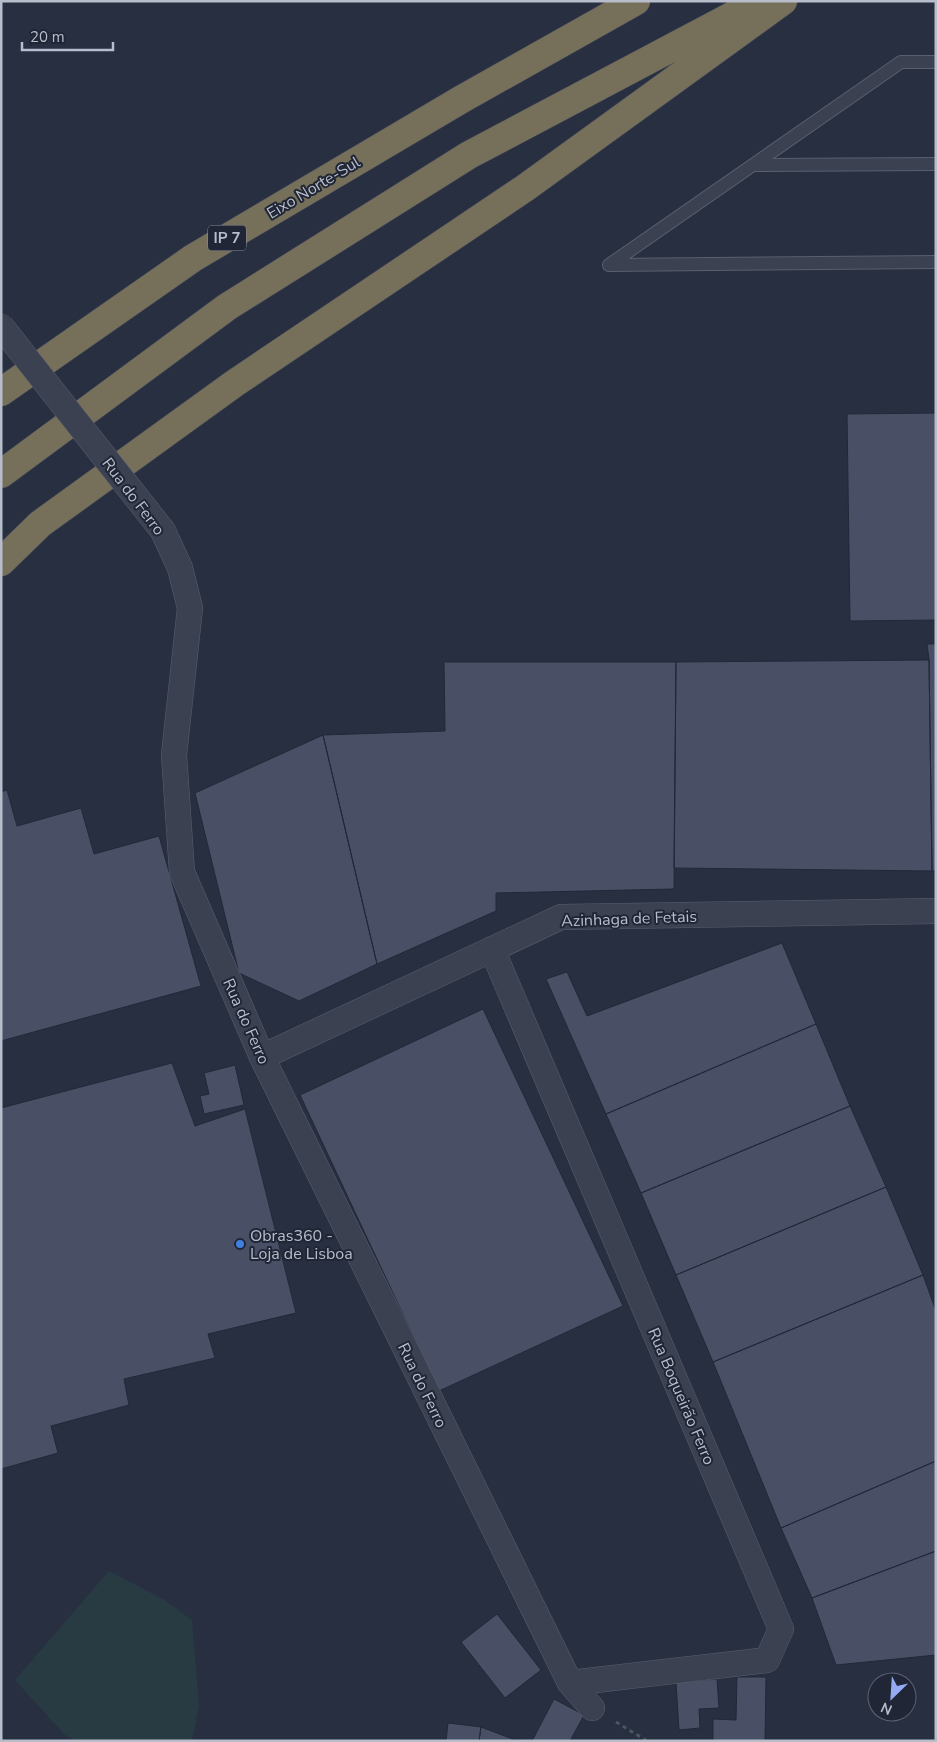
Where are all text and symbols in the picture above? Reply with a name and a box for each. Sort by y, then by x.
scale bar [22,20,114,52]
text: 20 m [30,27,65,47]
street label: Eixo Norte-Sul [263,151,365,224]
road number: IP 7 [208,226,246,250]
street label: Rua do Ferro [97,453,170,540]
street label: Azinhaga de Fetais [561,906,697,932]
street label: Rua do Ferro [217,975,275,1068]
place label: Obras360 - Loja de Lisboa [250,1225,353,1265]
marker: Obras360 - Loja de Lisboa [234,1238,246,1250]
street label: Rua Boqueirão Ferro [642,1324,720,1468]
street label: Rua do Ferro [392,1339,452,1432]
north arrow [867,1672,917,1722]
text: N [878,1698,895,1719]

